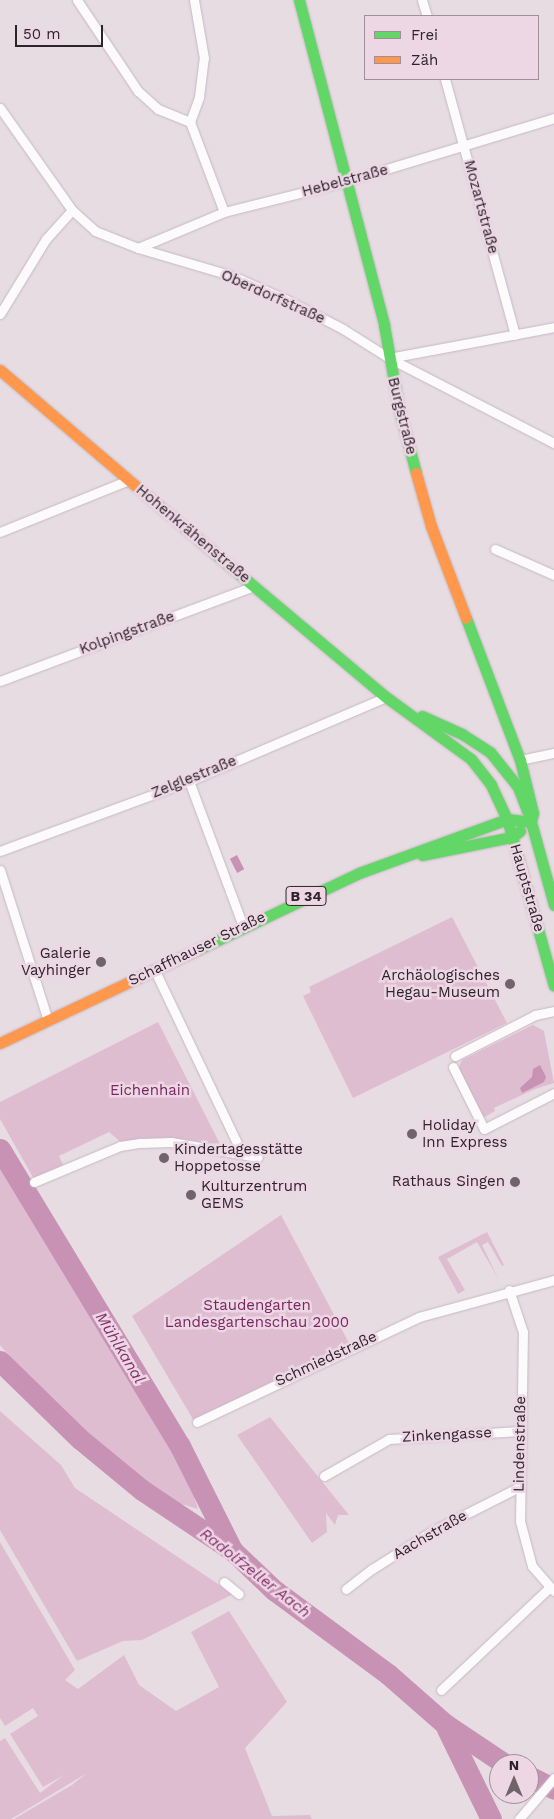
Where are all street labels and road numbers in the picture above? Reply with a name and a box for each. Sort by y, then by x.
street label: Mozartstraße [460,158,502,256]
street label: Hebelstraße [300,161,390,201]
street label: Oberdorfstraße [218,266,328,328]
street label: Burgstraße [384,375,420,457]
street label: Hohenkrähenstraße [132,481,254,587]
street label: Kolpingstraße [77,607,177,659]
street label: Zelglestraße [149,752,239,802]
street label: Hauptstraße [506,842,548,934]
road number: B 34 [285,884,327,908]
street label: Schaffhauser Straße [125,908,269,990]
street label: Schmiedstraße [272,1328,380,1390]
street label: Lindenstraße [510,1396,530,1492]
street label: Zinkengasse [402,1424,492,1446]
street label: Aachstraße [390,1507,470,1563]

